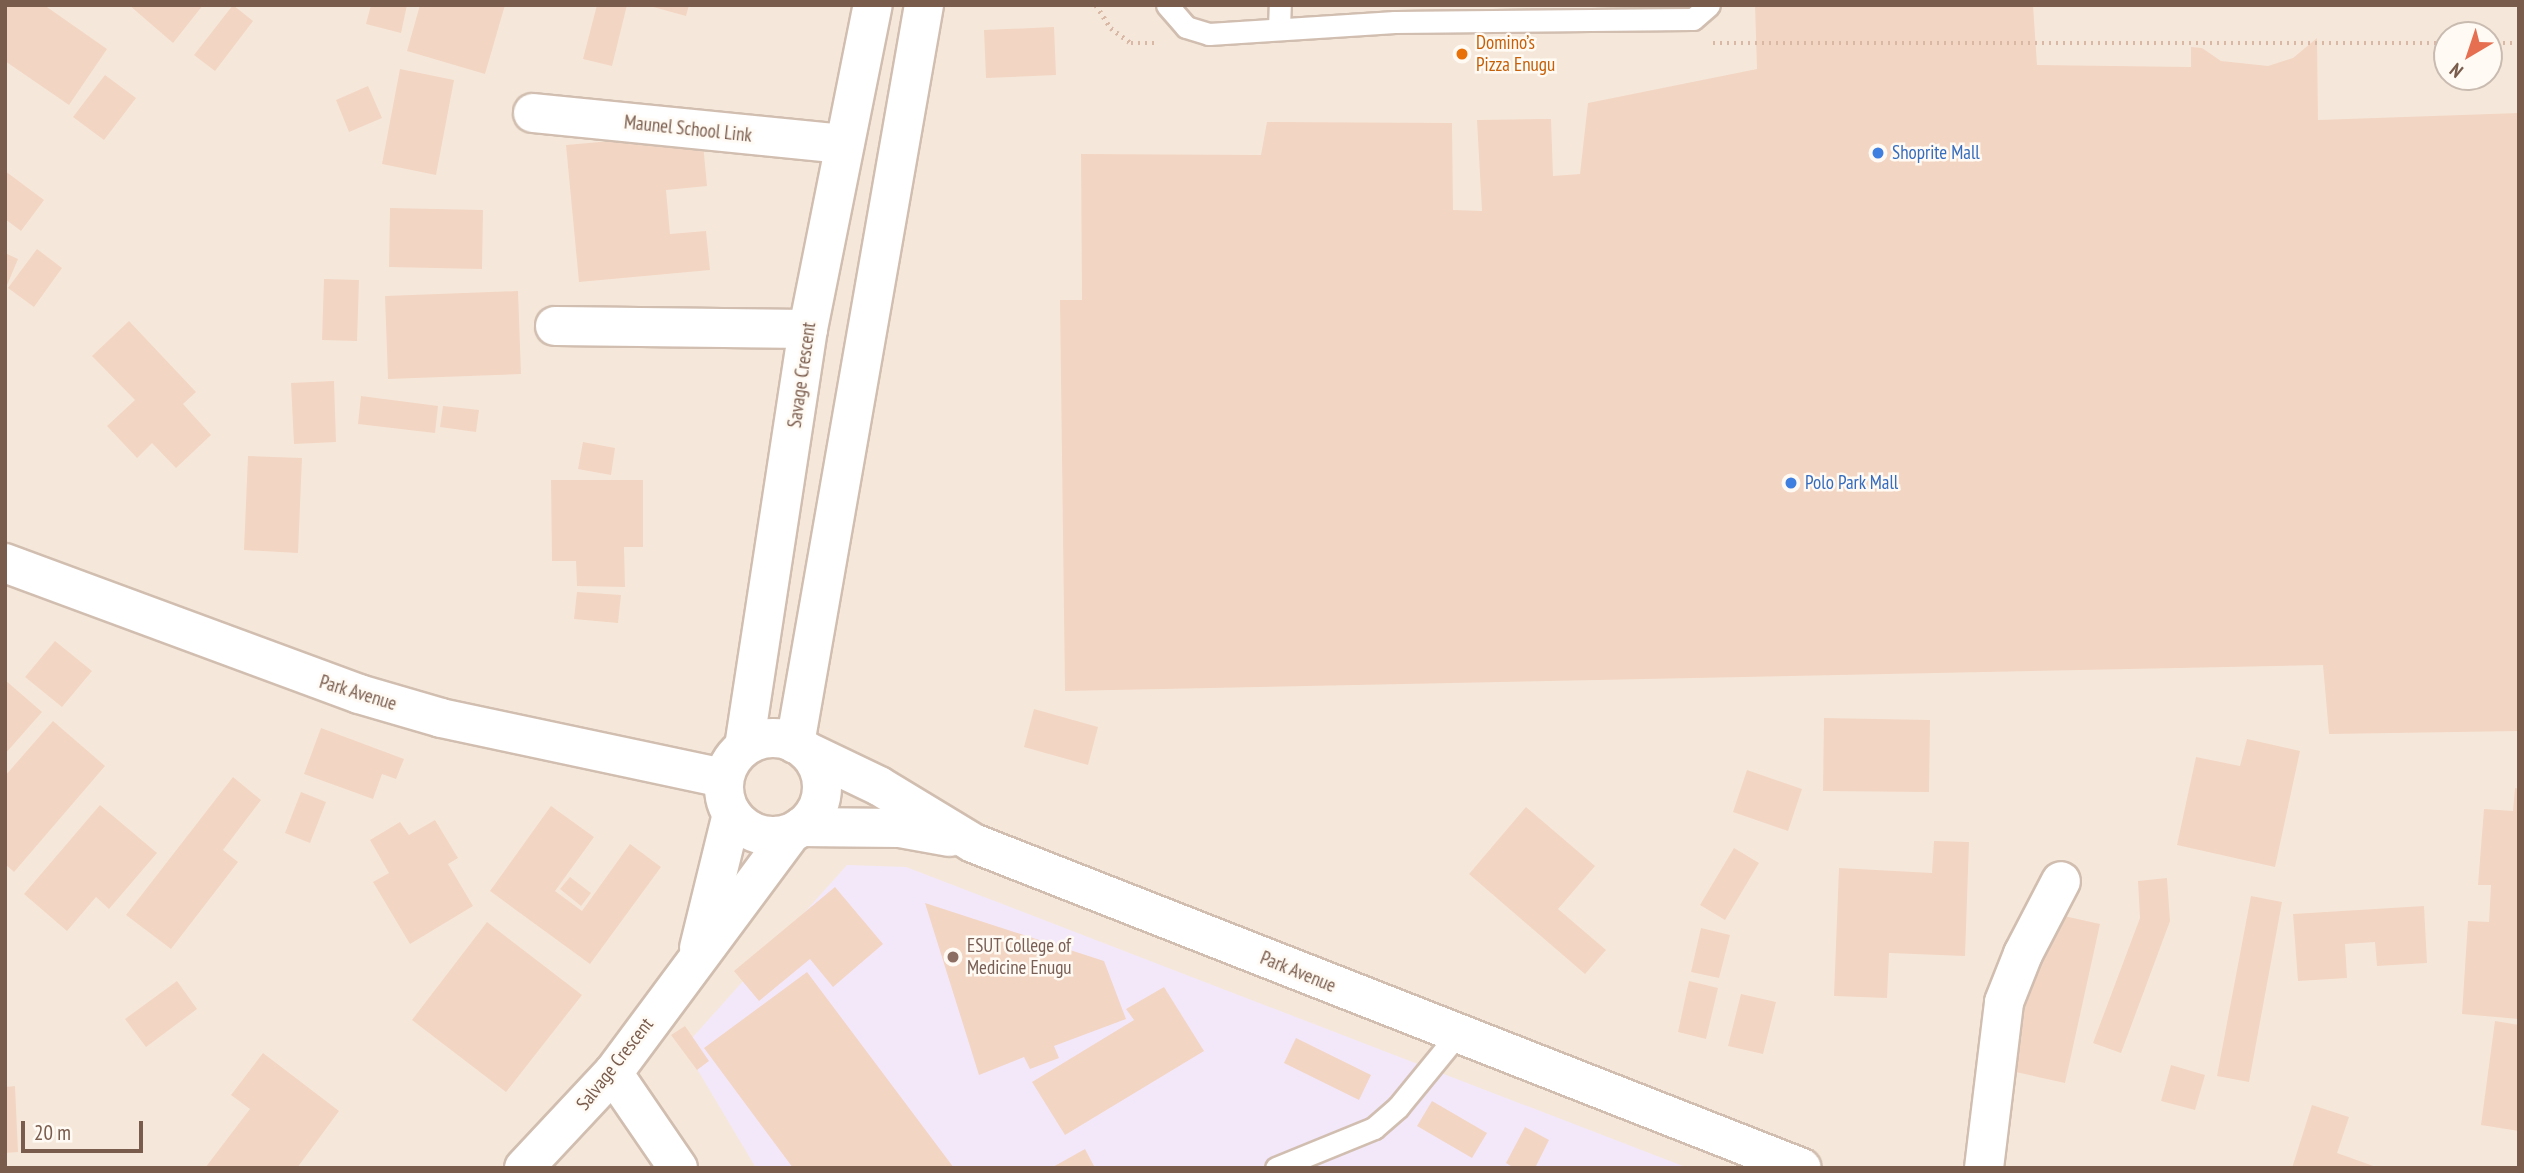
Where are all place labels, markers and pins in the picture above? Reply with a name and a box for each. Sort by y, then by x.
place label: Domino’s Pizza Enugu [1476,32,1555,76]
marker: Domino’s Pizza Enugu [1454,46,1470,62]
place label: Shoprite Mall [1892,142,1980,164]
marker: Shoprite Mall [1870,145,1886,161]
place label: Polo Park Mall [1805,472,1899,494]
marker: Polo Park Mall [1783,475,1799,491]
place label: ESUT College of Medicine Enugu [967,935,1072,979]
marker: ESUT College of Medicine Enugu [945,949,961,965]

